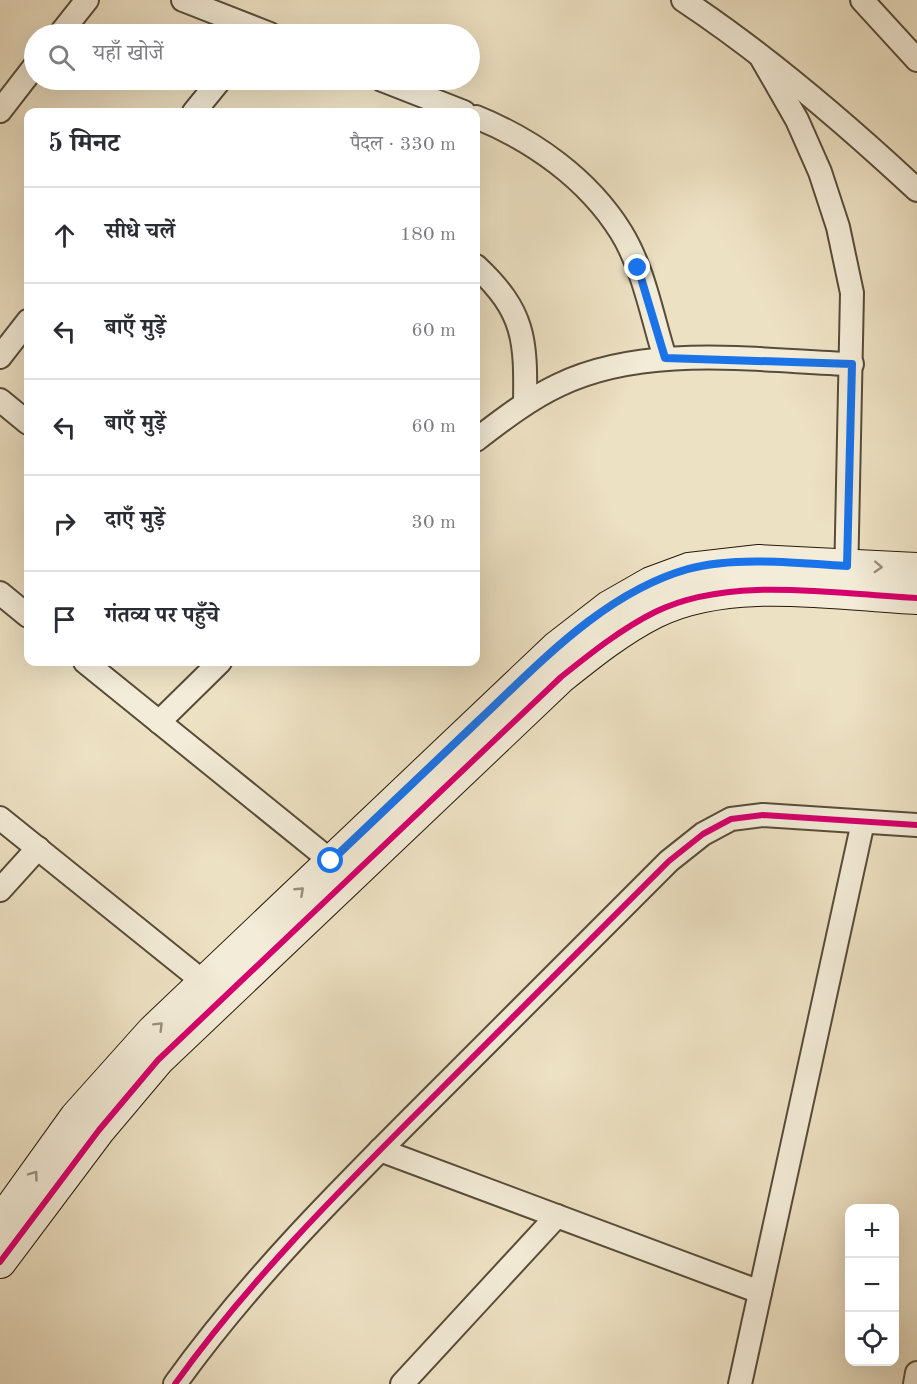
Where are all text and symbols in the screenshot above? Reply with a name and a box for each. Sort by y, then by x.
search box [24,24,480,90]
icon: search [45,41,78,74]
text: यहाँ खोजें [93,43,164,65]
text: 5 मिनट [48,131,120,157]
text: पैदल · 330 m [350,135,456,155]
icon: ahead [48,219,81,252]
text: सीधे चलें [105,221,175,243]
text: 180 m [400,225,456,245]
route end [624,254,650,280]
icon: left [48,315,81,348]
text: बाएँ मुड़ें [105,317,166,339]
text: 60 m [411,321,456,341]
icon: left [48,411,81,444]
text: बाएँ मुड़ें [105,413,166,435]
text: 60 m [411,417,456,437]
icon: right [48,507,81,540]
text: दाएँ मुड़ें [105,509,165,531]
text: 30 m [411,513,456,533]
one-way arrow [874,561,883,574]
icon: arrive [48,603,81,636]
text: गंतव्य पर पहुँचे [105,605,219,627]
route start [317,847,343,873]
one-way arrow [293,887,303,898]
one-way arrow [151,1022,162,1033]
one-way arrow [27,1171,38,1182]
map controls [845,1204,899,1366]
button: + [845,1204,899,1258]
button: − [845,1258,899,1312]
button: locate [845,1312,899,1366]

